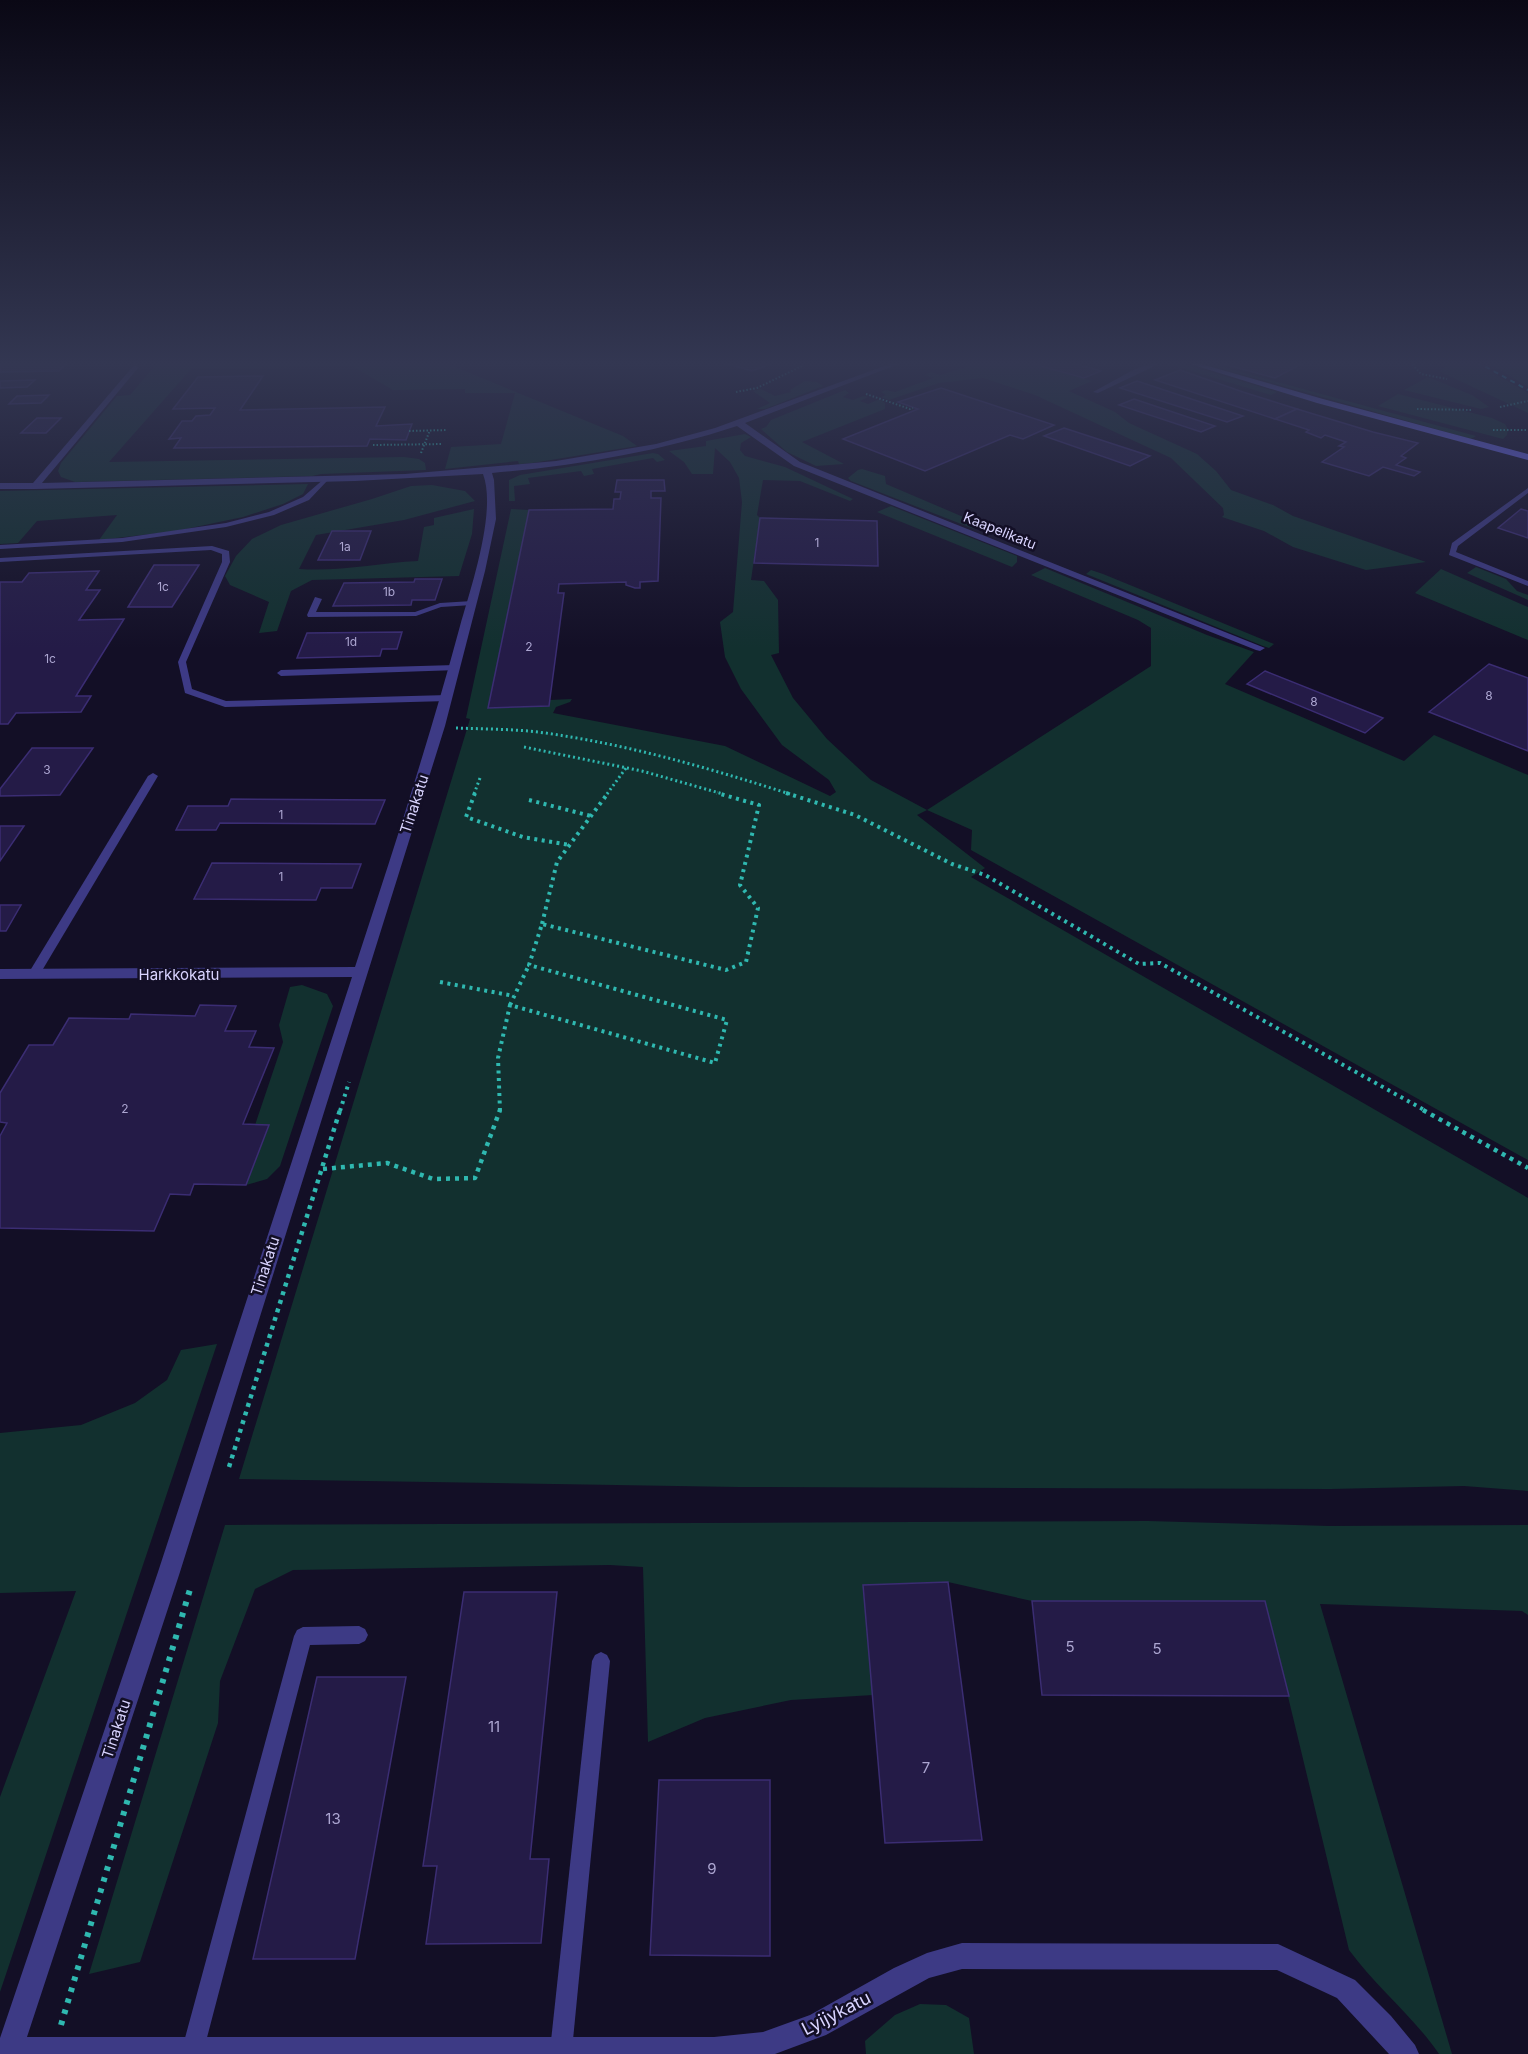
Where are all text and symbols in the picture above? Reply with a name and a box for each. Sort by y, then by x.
street label: Kaapelikatu [961,508,1039,552]
house number: 1 [815,535,819,550]
house number: 1a [339,539,351,554]
house number: 1c [157,579,169,594]
house number: 1b [383,584,395,599]
house number: 1d [345,634,357,649]
house number: 2 [525,639,533,654]
house number: 1c [44,651,56,666]
house number: 8 [1485,688,1493,703]
house number: 8 [1310,694,1318,709]
house number: 3 [43,762,51,777]
street label: Tinakatu [396,772,432,836]
house number: 1 [279,807,283,822]
house number: 1 [279,869,283,884]
street label: Harkkokatu [138,965,220,984]
house number: 2 [121,1101,129,1116]
street label: Tinakatu [247,1234,283,1298]
house number: 5 [1065,1637,1075,1656]
house number: 5 [1152,1639,1162,1658]
street label: Tinakatu [98,1697,134,1761]
house number: 11 [488,1717,500,1736]
house number: 7 [922,1758,930,1777]
house number: 13 [325,1809,341,1828]
house number: 9 [707,1859,717,1878]
street label: Lyijykatu [798,1987,874,2039]

